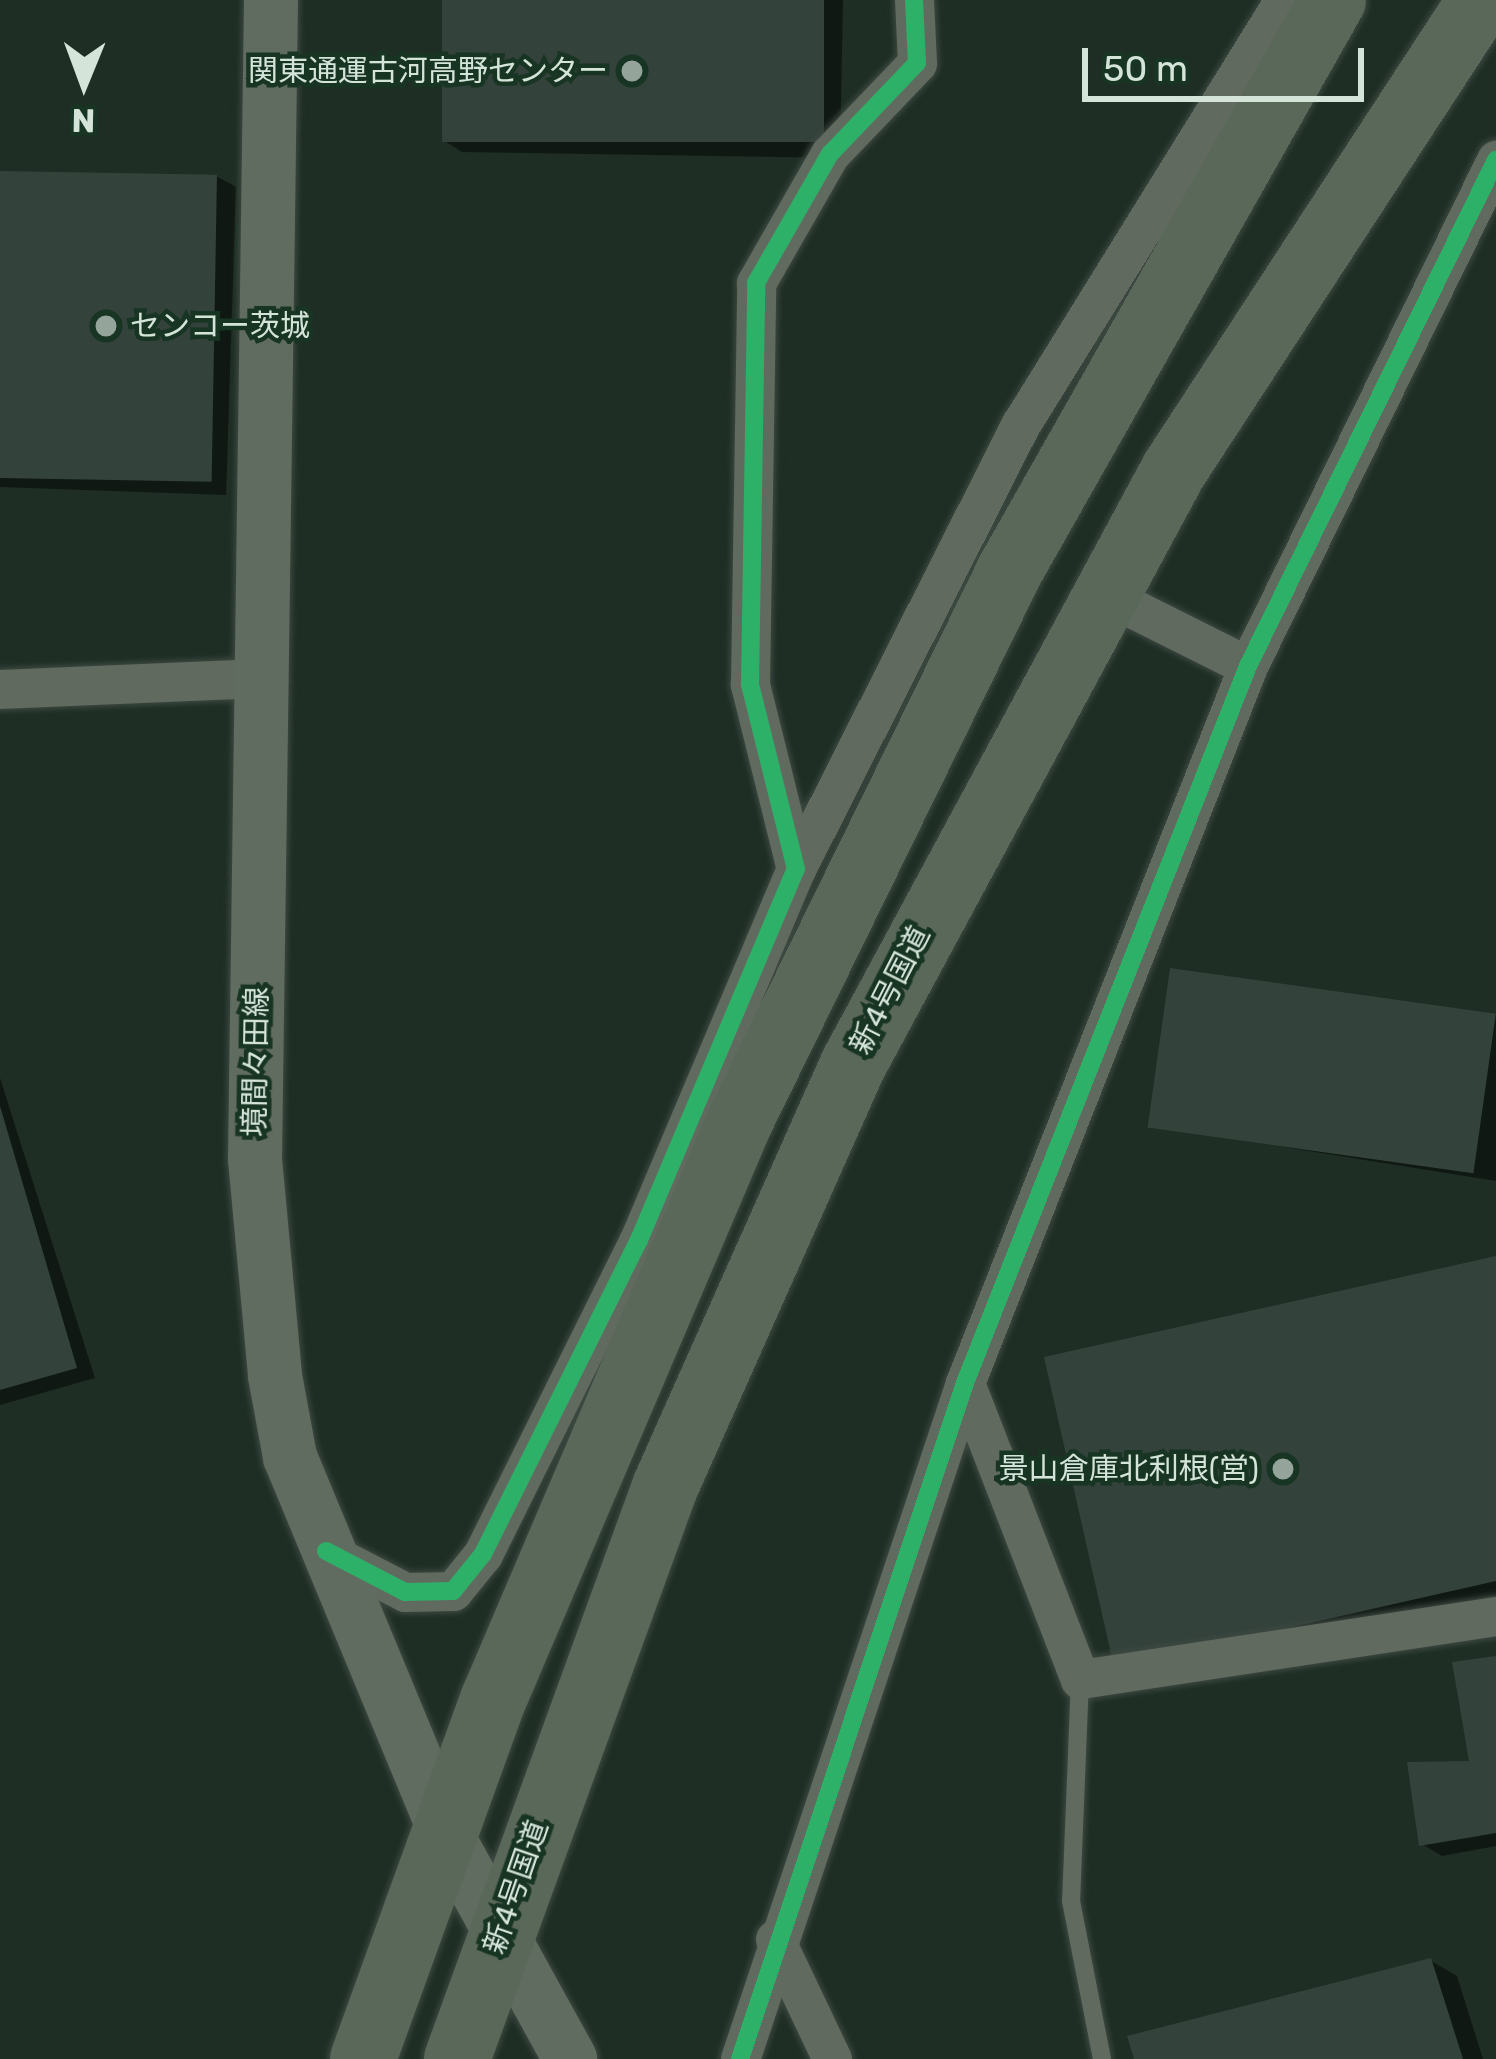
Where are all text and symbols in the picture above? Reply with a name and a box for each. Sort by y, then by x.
north arrow [24,24,144,144]
scale bar [1088,24,1370,98]
text: 50 m [1103,47,1188,90]
place label: 関東通運古河高野センター [248,53,608,89]
marker: 関東通運古河高野センター [619,58,645,84]
text: N [71,101,96,140]
place label: センコー茨城 [130,308,310,344]
marker: センコー茨城 [93,313,119,339]
street label: 新4号国道 [842,920,938,1060]
street label: 境間々田線 [237,987,275,1137]
place label: 景山倉庫北利根(営) [999,1451,1259,1487]
marker: 景山倉庫北利根(営) [1270,1456,1296,1482]
street label: 新4号国道 [476,1816,556,1958]

